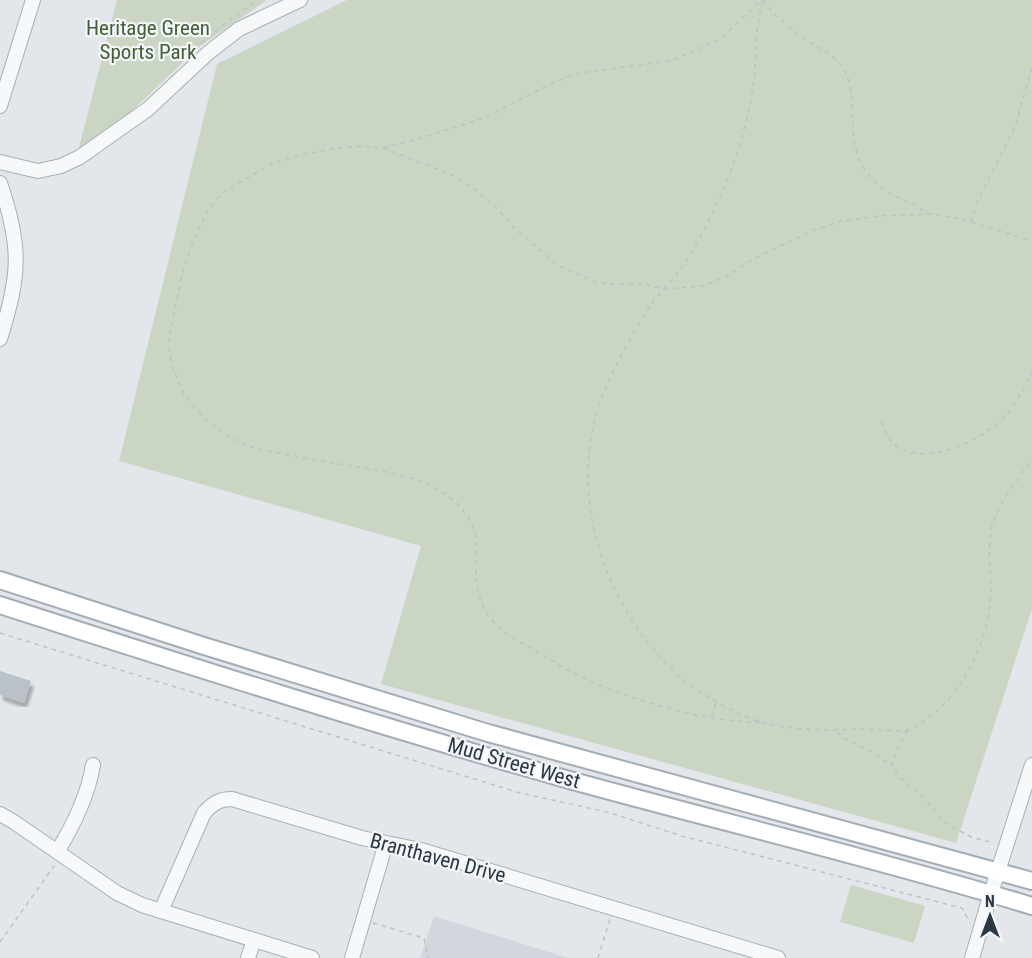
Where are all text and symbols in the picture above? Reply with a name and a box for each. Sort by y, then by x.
park label: Heritage Green Sports Park [86,16,210,64]
street label: Mud Street West [445,733,583,793]
street label: Branthaven Drive [368,828,509,888]
north arrow [960,886,1020,946]
text: N [985,892,995,911]

